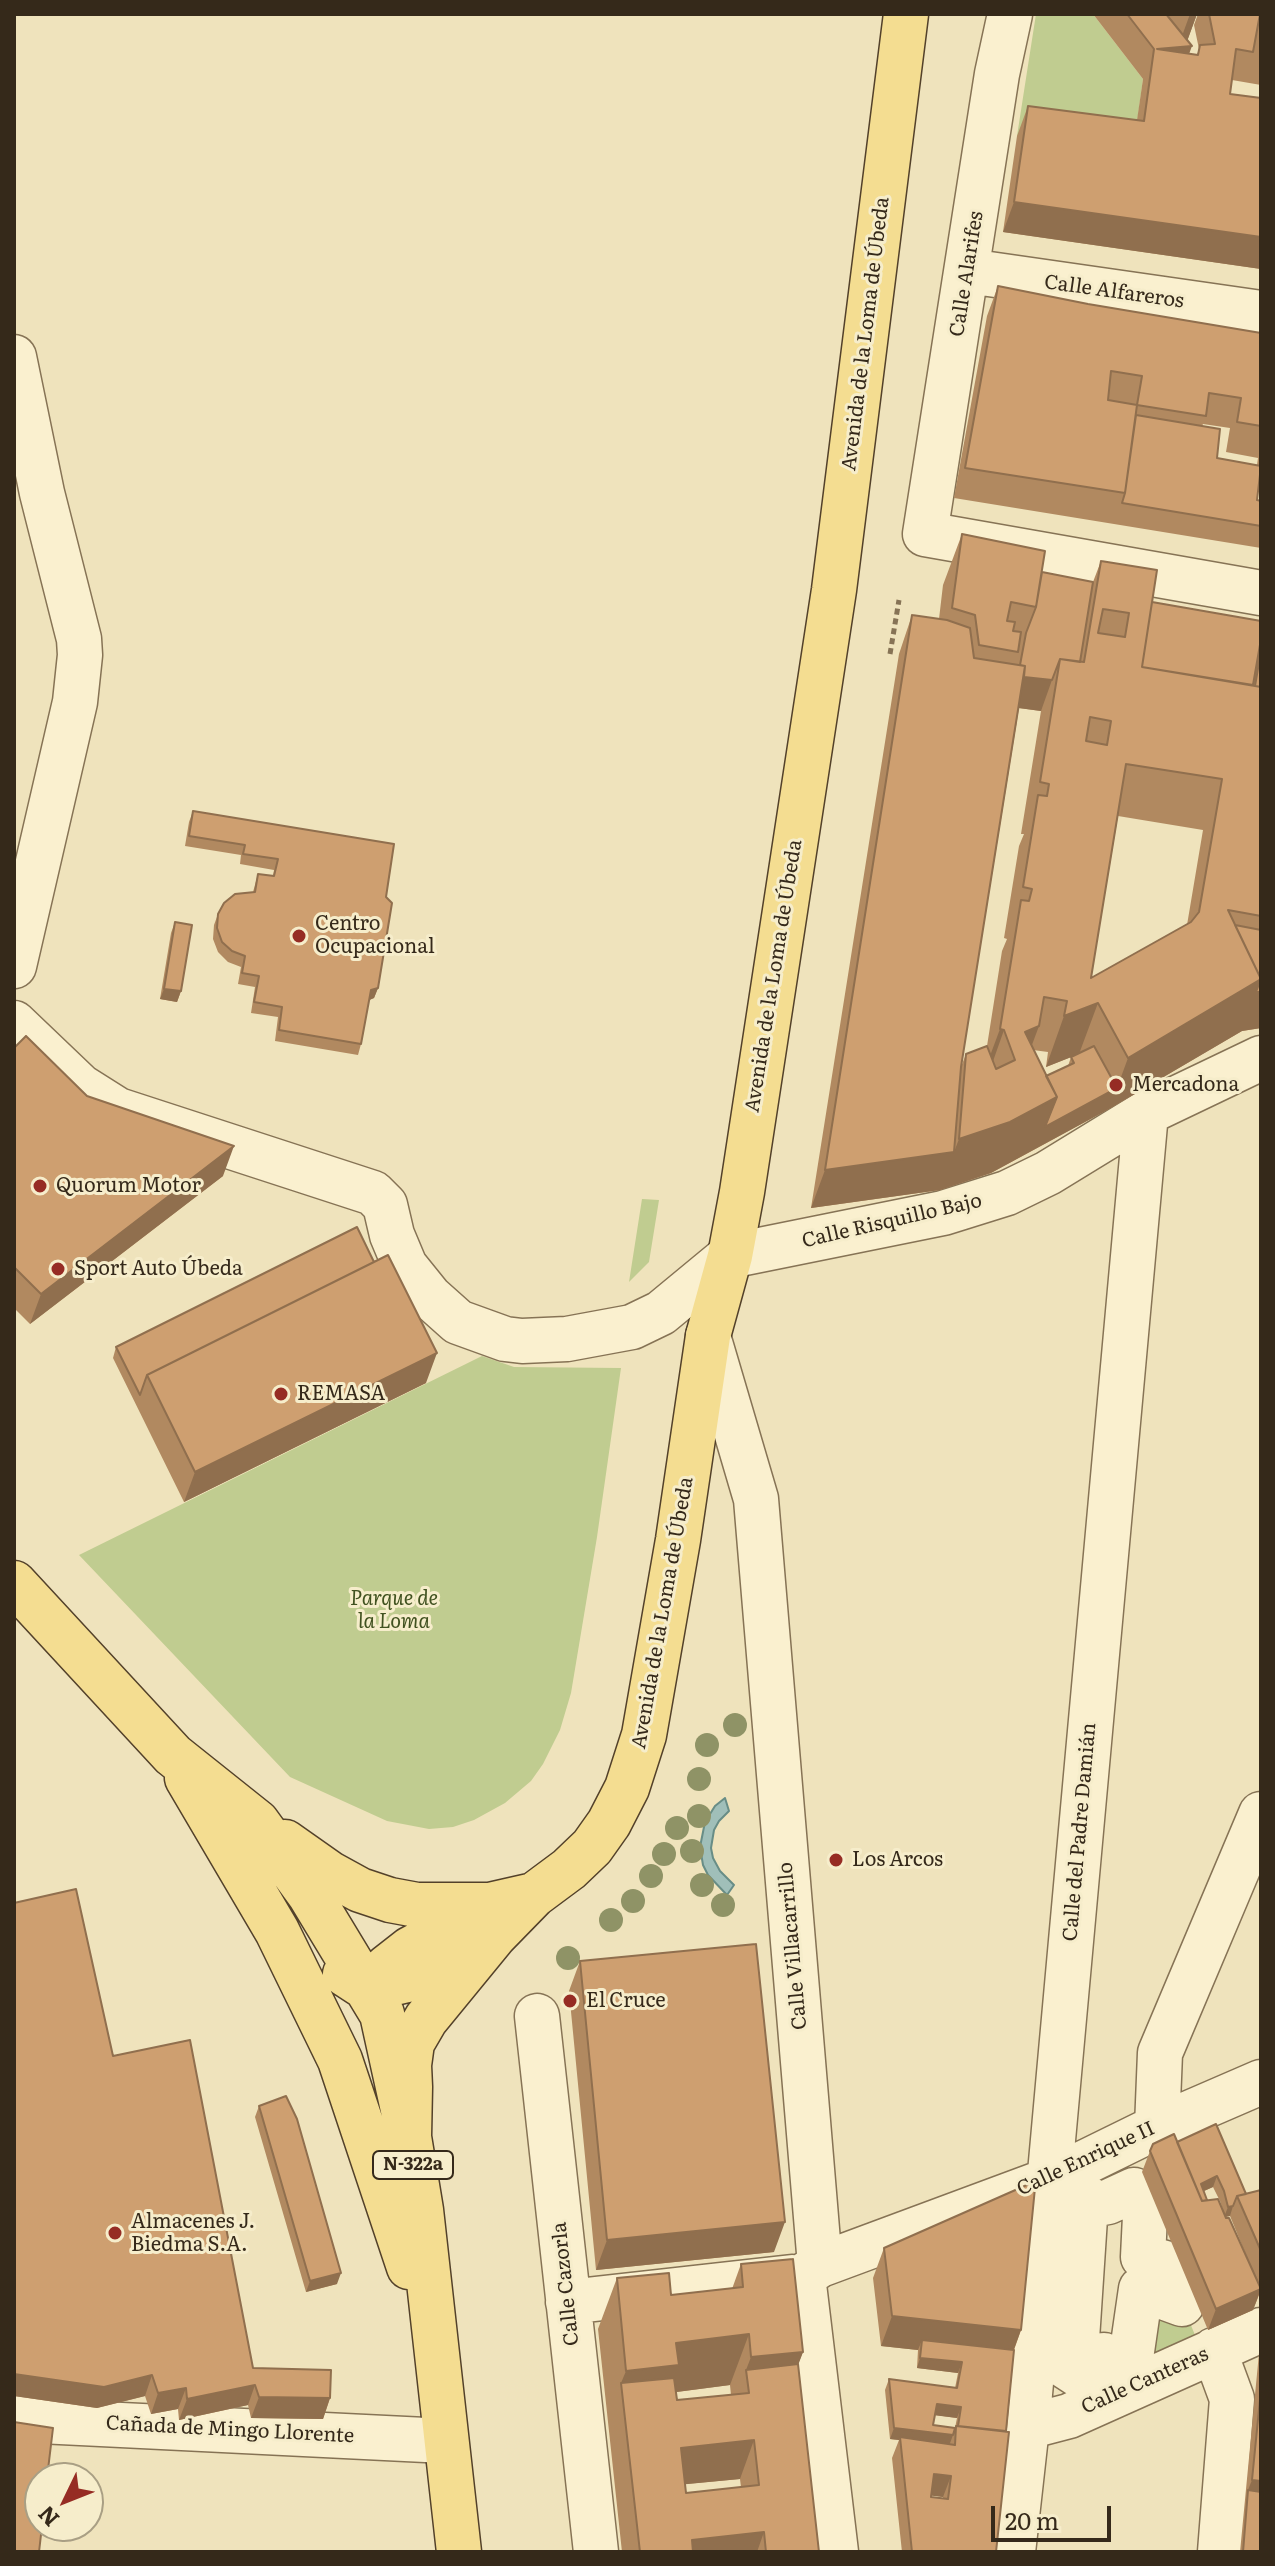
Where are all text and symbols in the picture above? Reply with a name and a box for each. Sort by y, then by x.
street label: Avenida de la Loma de Úbeda [837,196,895,472]
street label: Calle Alarifes [945,209,989,339]
street label: Calle Alfareros [1043,270,1185,314]
street label: Avenida de la Loma de Úbeda [741,838,807,1114]
place label: Centro Ocupacional [315,912,435,959]
marker: Centro Ocupacional [290,927,308,945]
place label: Mercadona [1132,1073,1239,1097]
marker: Mercadona [1107,1076,1125,1094]
place label: Quorum Motor [56,1174,201,1198]
marker: Quorum Motor [31,1177,49,1195]
street label: Calle Risquillo Bajo [800,1189,984,1253]
place label: Sport Auto Úbeda [74,1257,243,1281]
marker: Sport Auto Úbeda [49,1260,67,1278]
place label: REMASA [297,1382,385,1406]
marker: REMASA [272,1385,290,1403]
street label: Avenida de la Loma de Úbeda [627,1475,699,1751]
park label: Parque de la Loma [350,1587,438,1634]
street label: Calle del Padre Damián [1058,1722,1102,1942]
place label: Los Arcos [852,1848,943,1872]
marker: Los Arcos [827,1851,845,1869]
street label: Calle Villacarrillo [774,1861,812,2031]
place label: El Cruce [586,1989,666,2013]
marker: El Cruce [561,1992,579,2010]
street label: Calle Enrique II [1013,2117,1159,2201]
road number: N-322a [373,2151,453,2179]
place label: Almacenes J. Biedma S.A. [131,2210,255,2257]
street label: Calle Cazorla [548,2221,584,2347]
marker: Almacenes J. Biedma S.A. [106,2224,124,2242]
street label: Calle Canteras [1078,2342,1212,2420]
street label: Cañada de Mingo Llorente [105,2412,355,2448]
north arrow [24,2462,104,2542]
scale bar [995,2490,1115,2540]
text: N [29,2499,66,2535]
text: 20 m [1005,2502,1059,2537]

